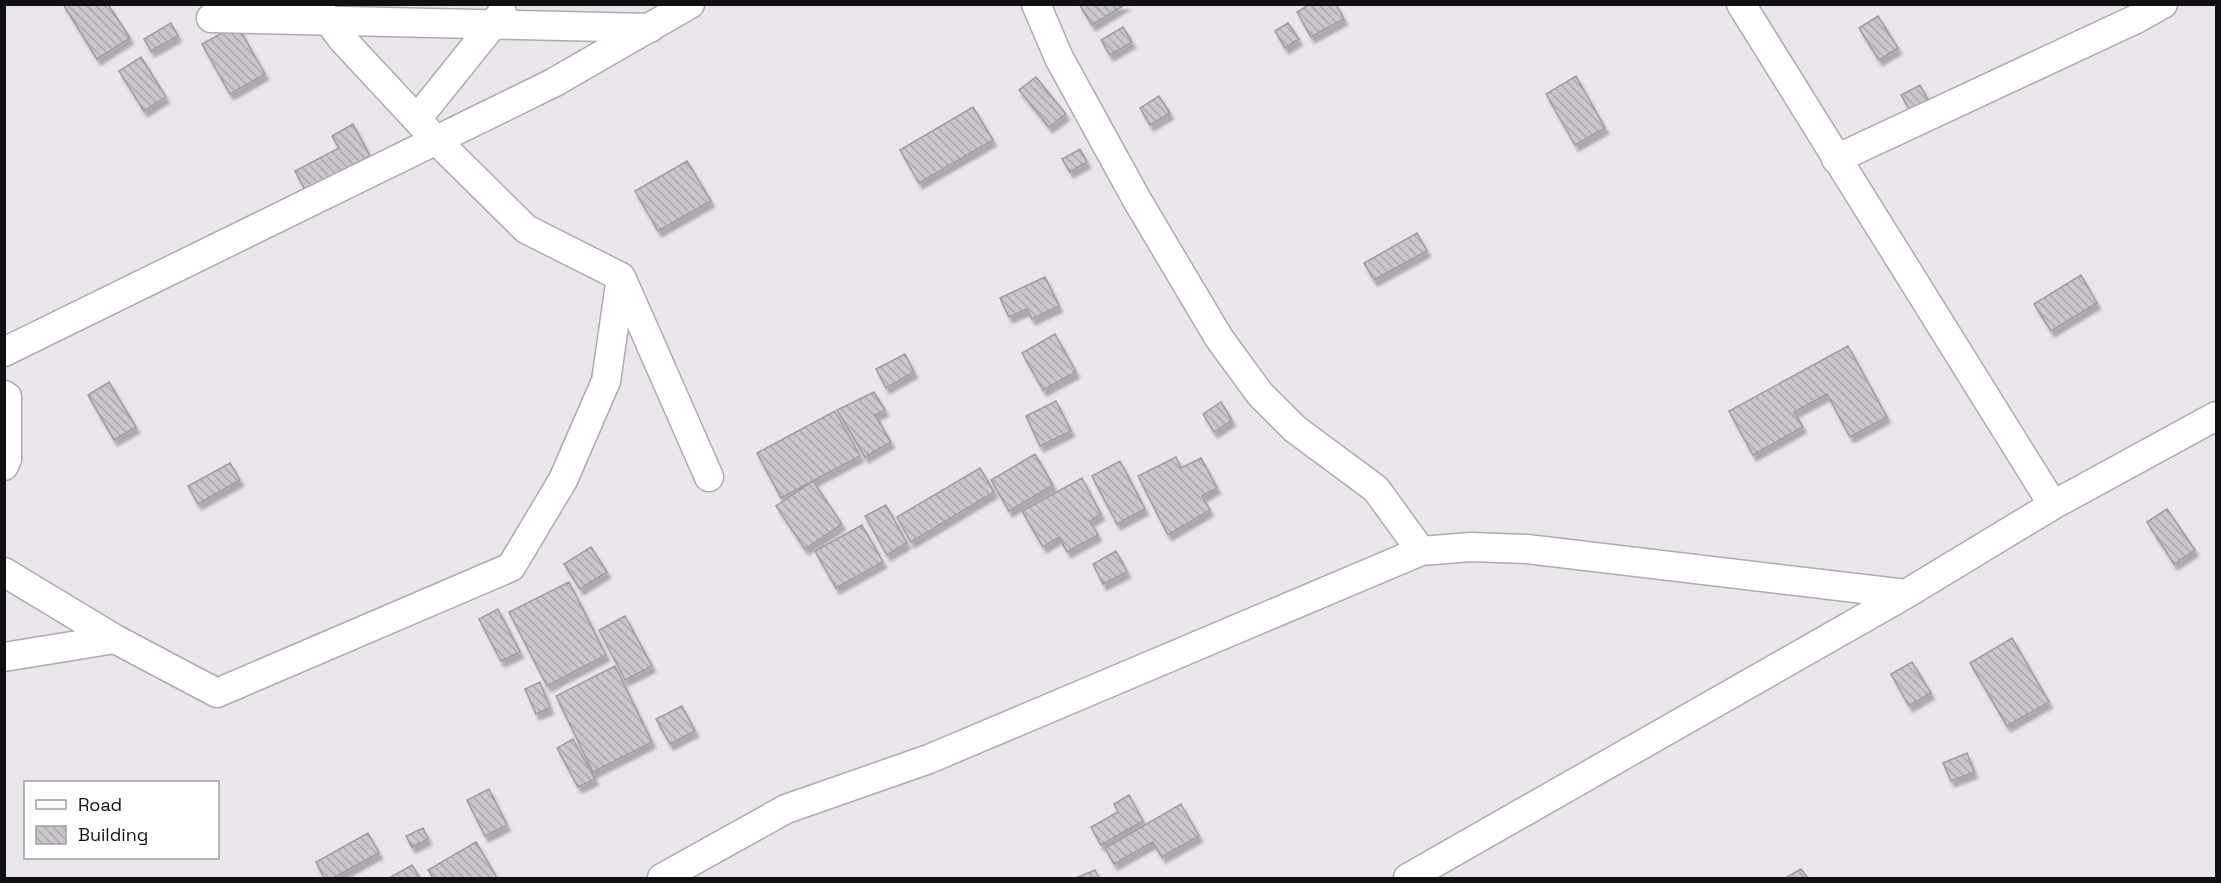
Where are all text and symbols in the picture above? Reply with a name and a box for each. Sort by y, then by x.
legend [24,781,219,859]
text: Road [78,793,122,816]
text: Building [78,823,148,846]

